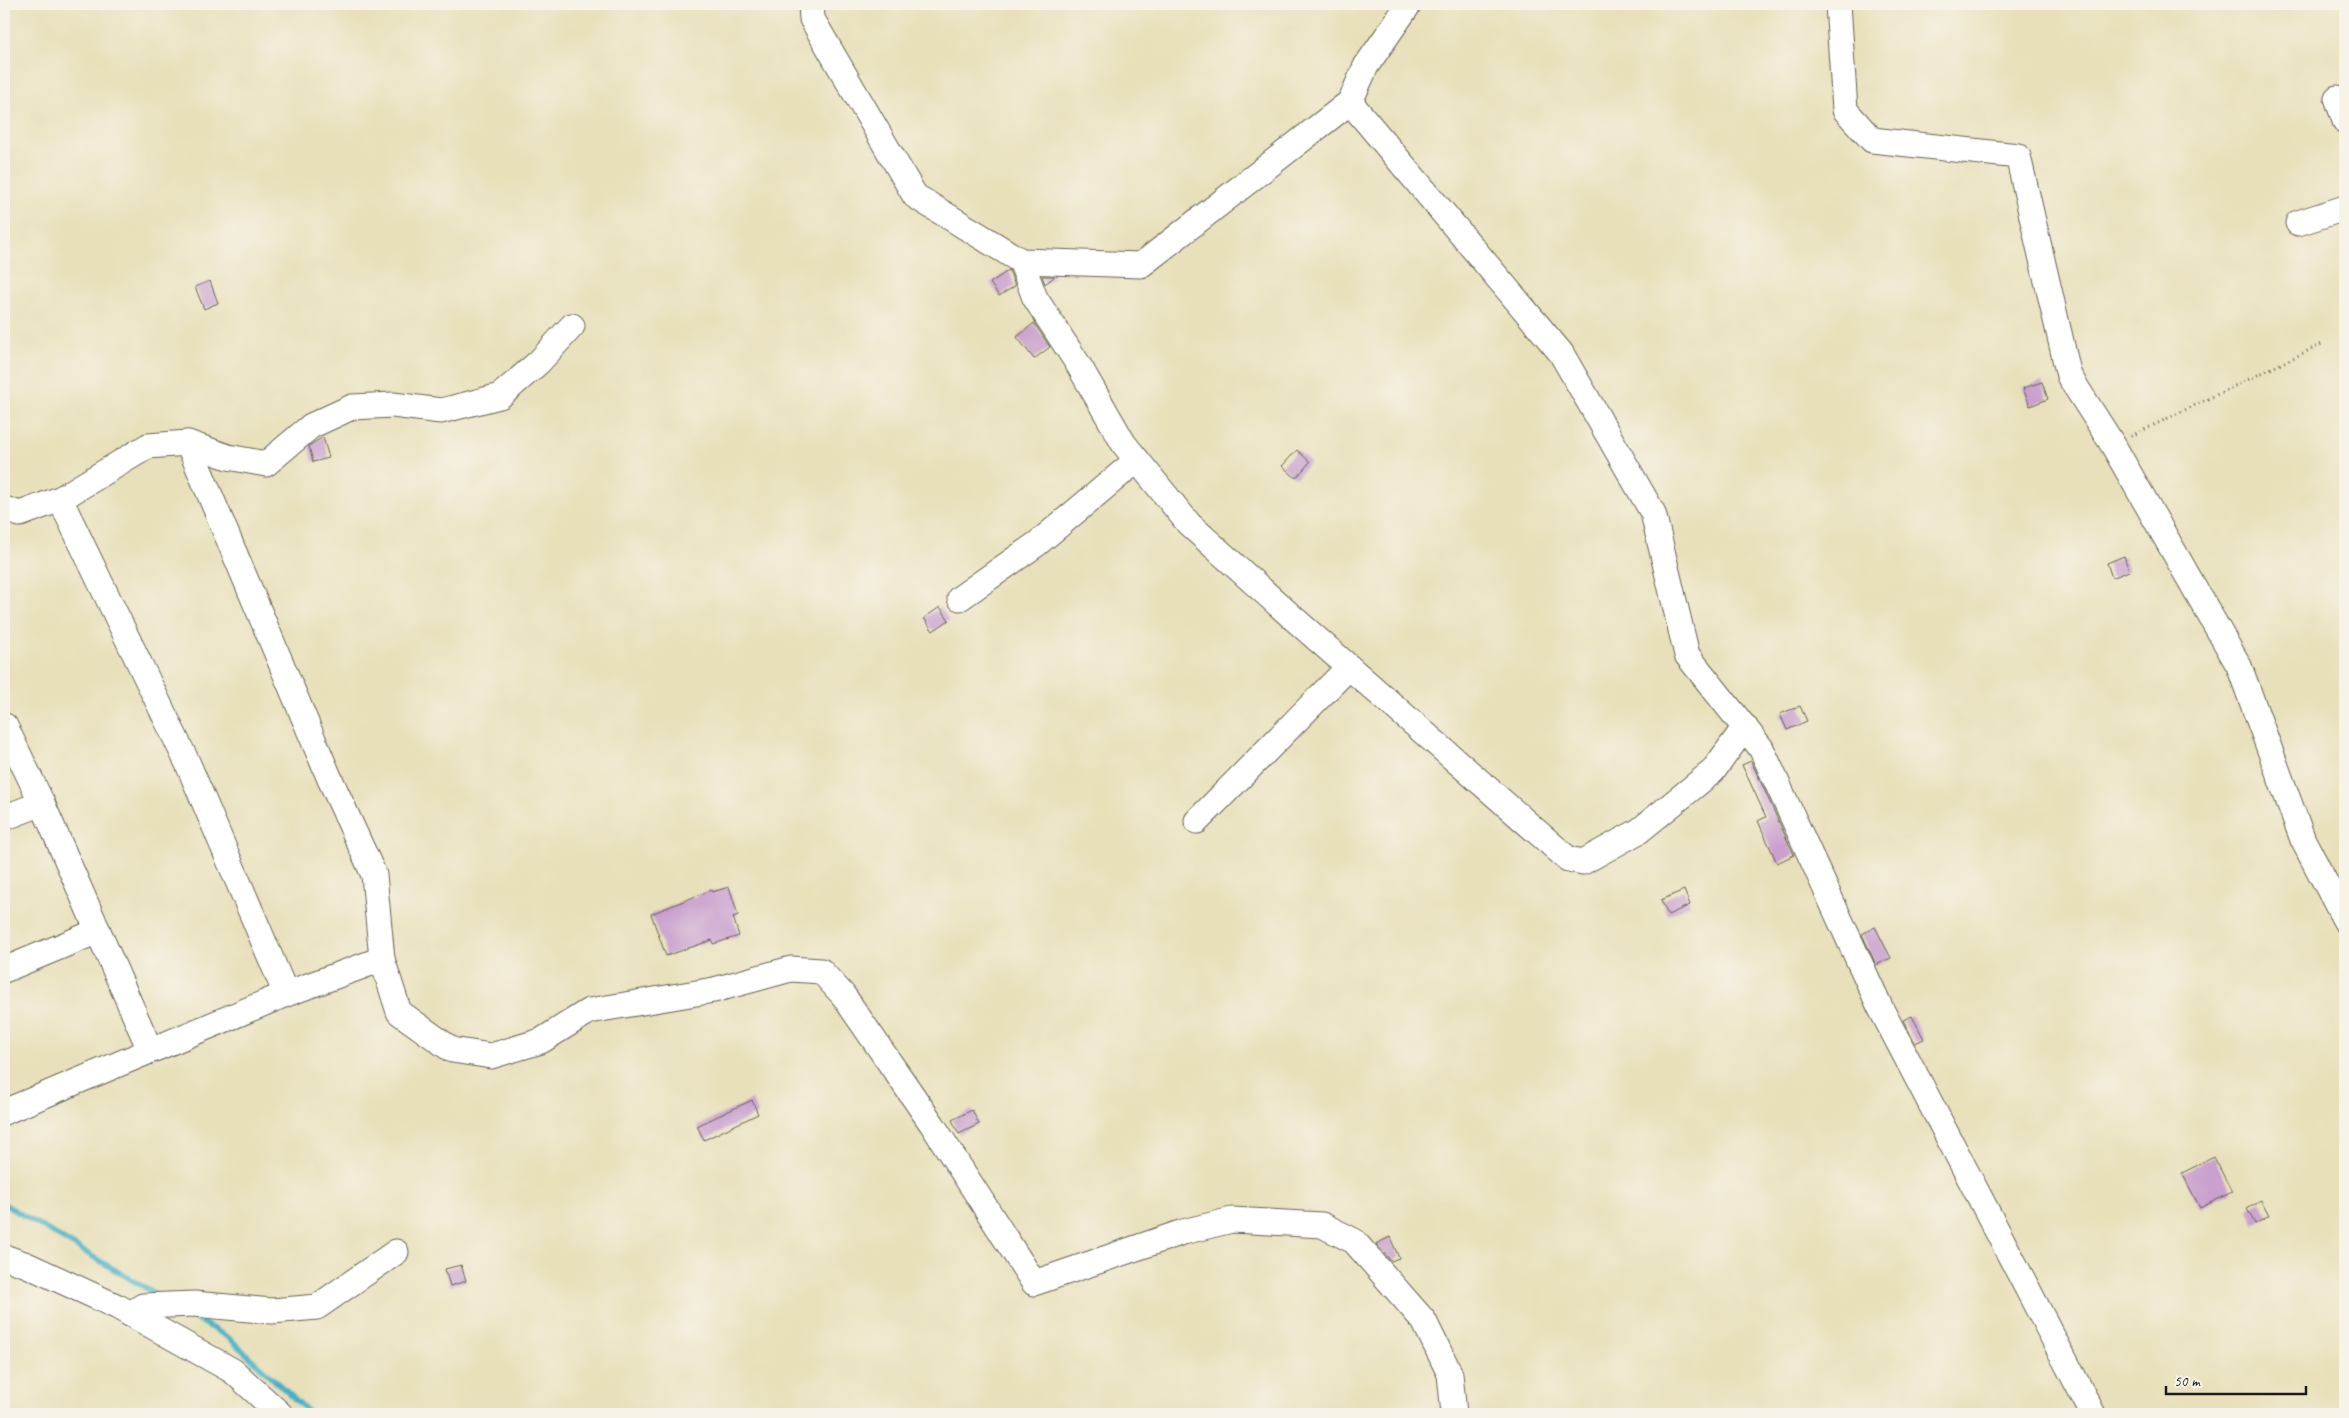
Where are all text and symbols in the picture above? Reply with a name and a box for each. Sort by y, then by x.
scale bar [2166,1363,2306,1395]
text: 50 m [2174,1372,2201,1391]

